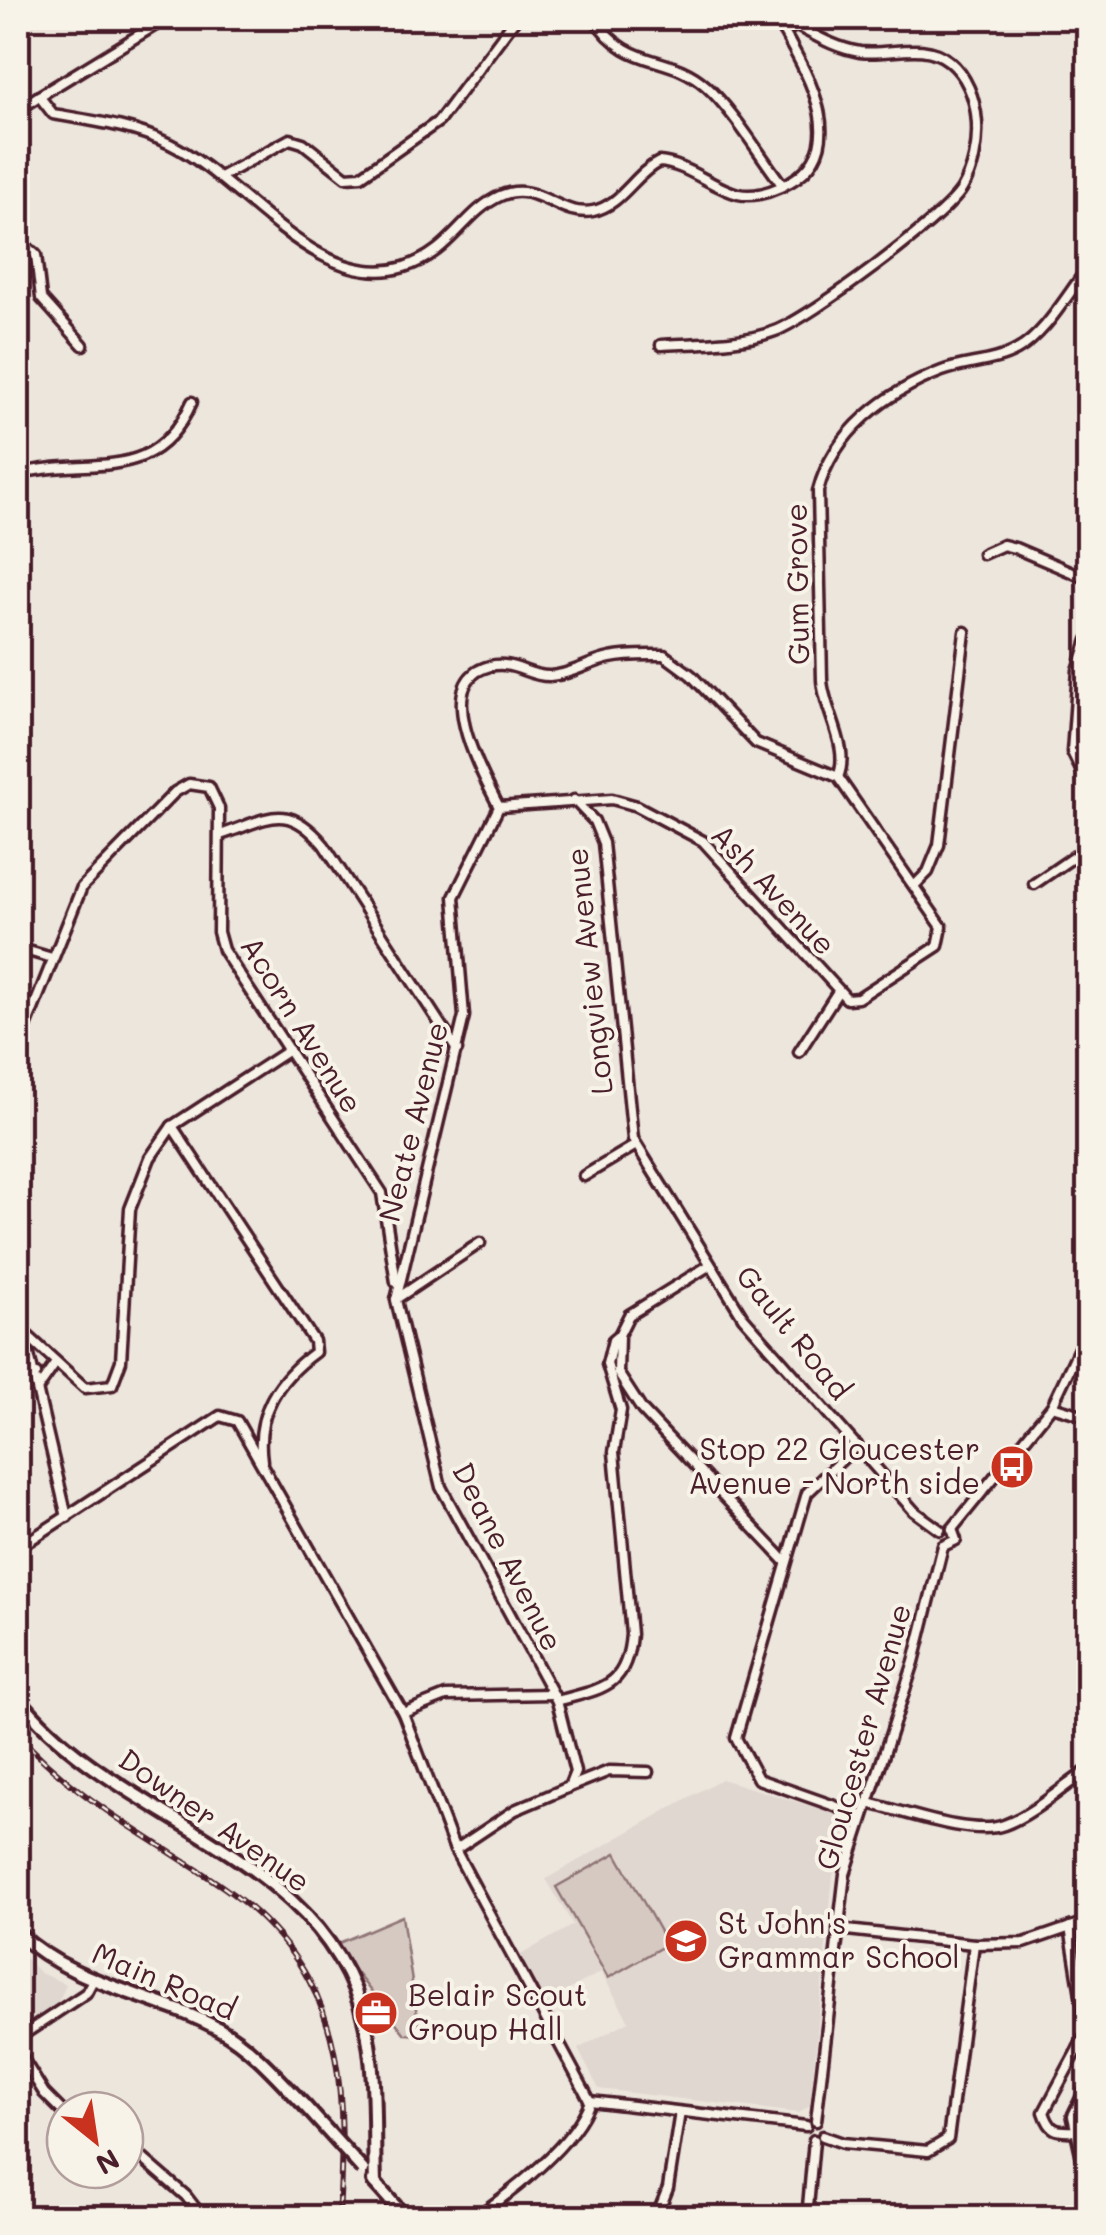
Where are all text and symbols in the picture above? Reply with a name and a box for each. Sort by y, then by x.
street label: Gum Grove [775,503,817,665]
street label: Ash Avenue [703,814,846,963]
street label: Longview Avenue [555,846,621,1097]
street label: Acorn Avenue [232,928,373,1120]
street label: Neate Avenue [368,1017,456,1226]
street label: Gault Road [728,1256,861,1407]
place label: Stop 22 Gloucester Avenue - North side [688,1428,980,1502]
bus stop icon: Stop 22 Gloucester Avenue - North side [989,1444,1035,1490]
street label: Deane Avenue [444,1455,573,1657]
street label: Gloucester Avenue [805,1599,919,1874]
street label: Downer Avenue [111,1738,319,1900]
place label: St John's Grammar School [718,1902,960,1976]
school or university icon: St John's Grammar School [663,1918,709,1964]
street label: Main Road [87,1932,243,2028]
place label: Belair Scout Group Hall [408,1974,587,2048]
office icon: Belair Scout Group Hall [353,1990,399,2036]
north arrow [45,2090,145,2190]
text: N [90,2142,126,2183]

